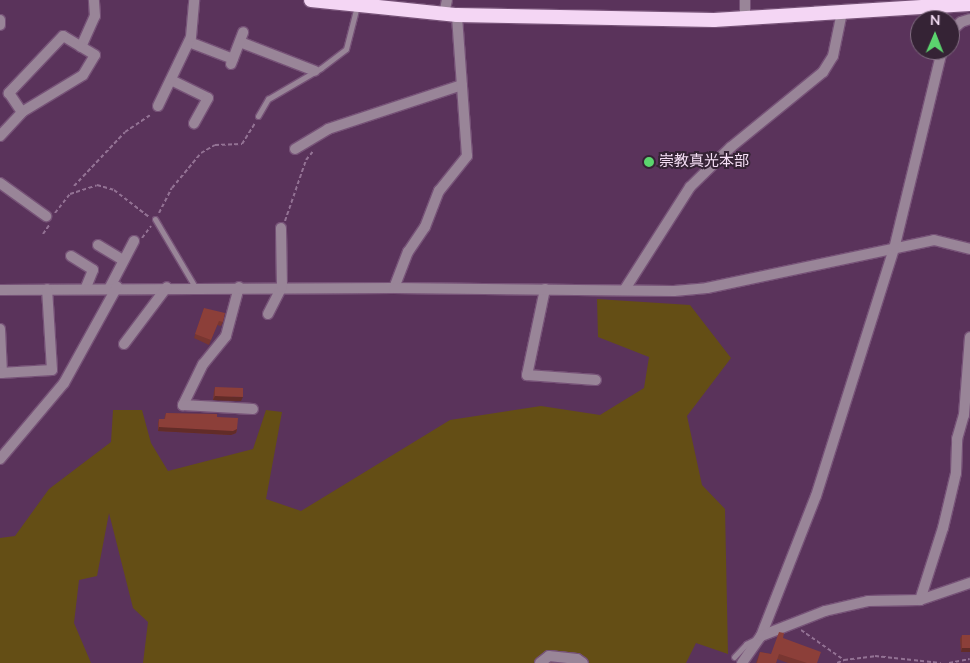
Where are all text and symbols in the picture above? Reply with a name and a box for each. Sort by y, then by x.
north arrow [910,10,960,60]
text: N [930,11,941,30]
place label: 崇教真光本部 [659,153,749,171]
marker: 崇教真光本部 [643,156,655,168]

